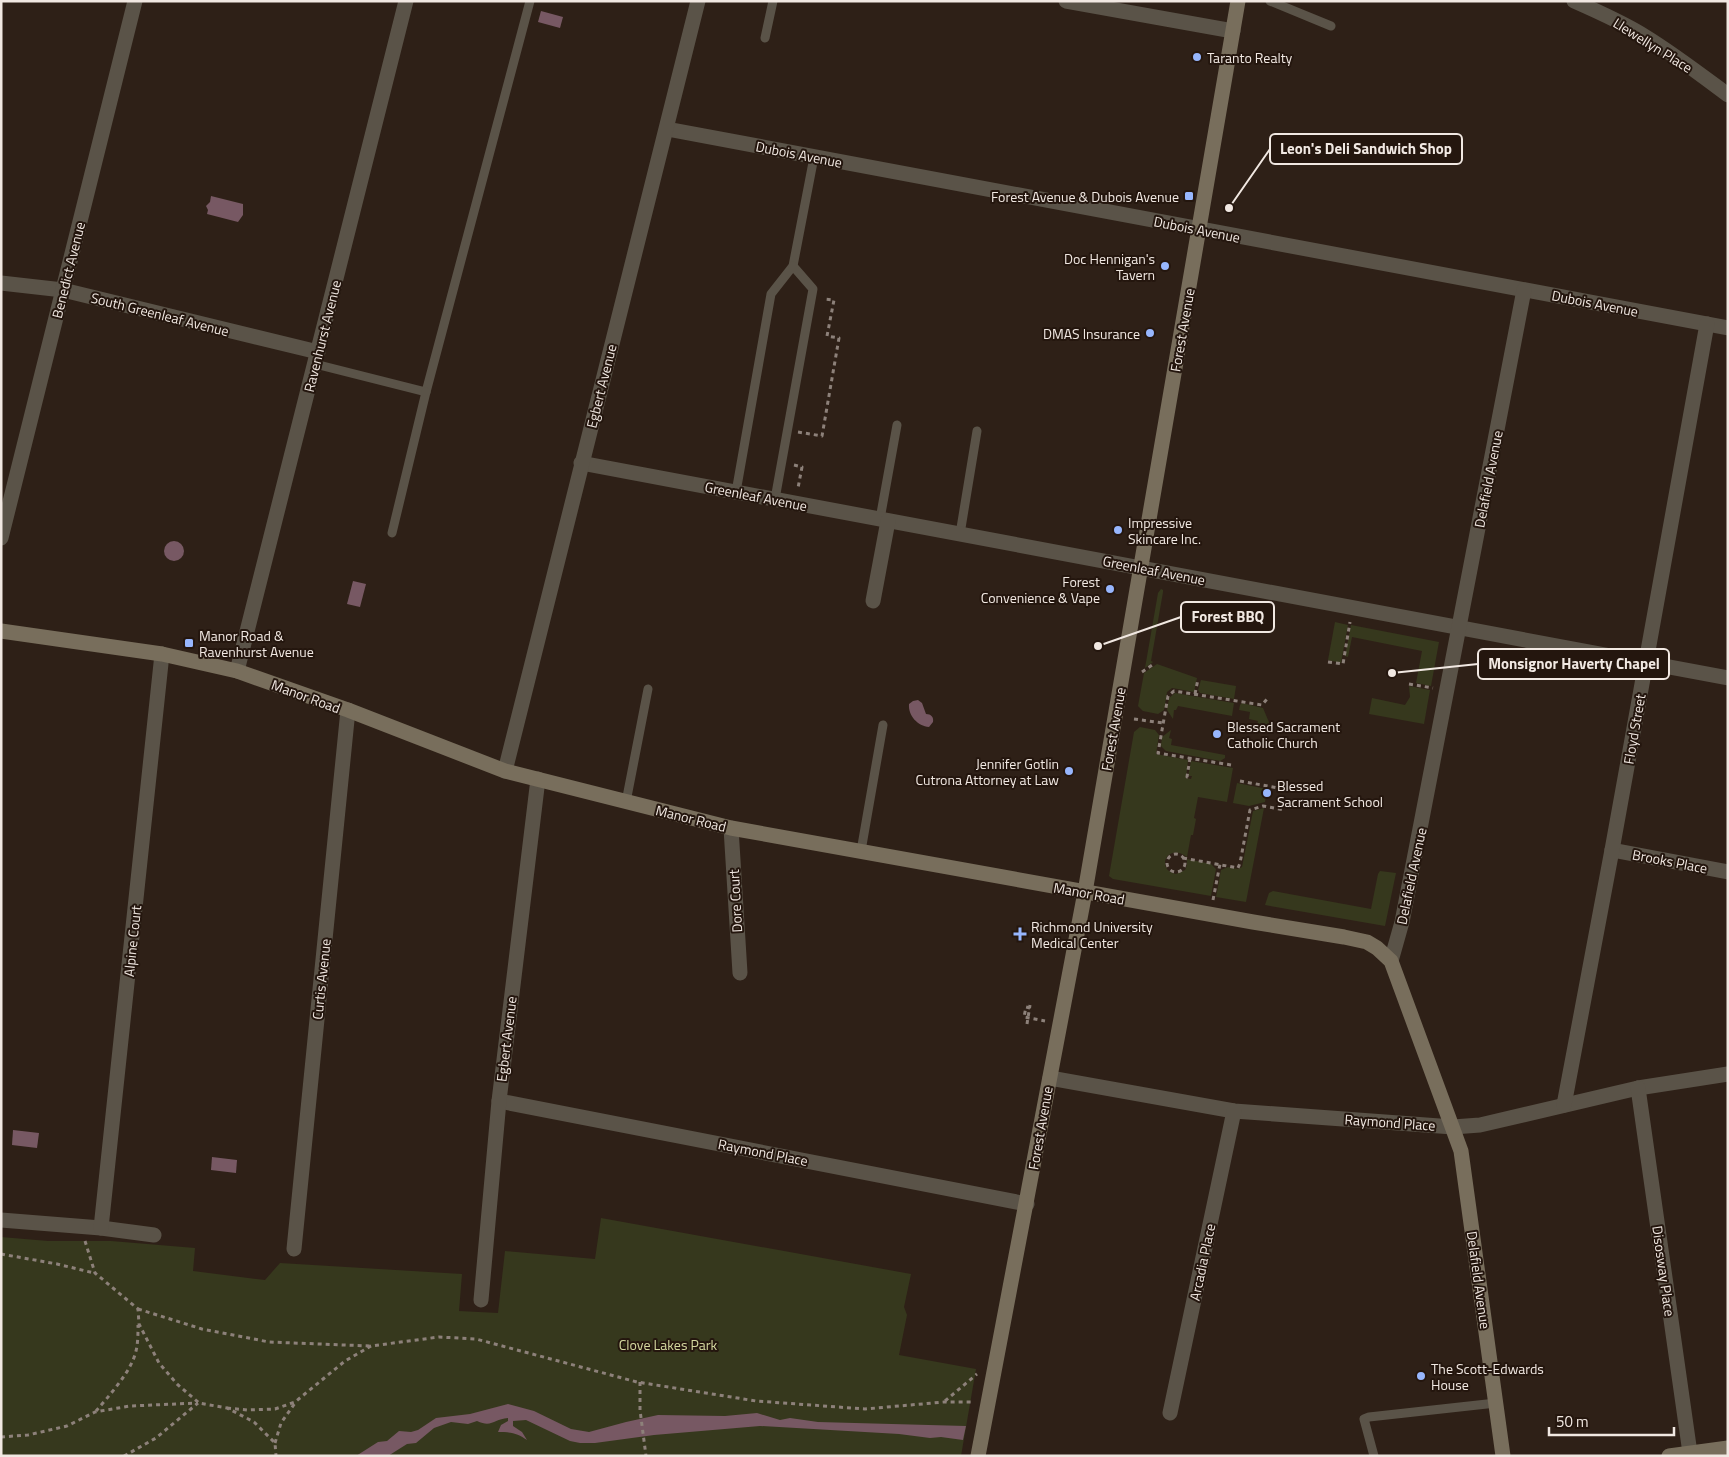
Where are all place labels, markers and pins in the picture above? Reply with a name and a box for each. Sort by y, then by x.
place label: Taranto Realty [1207,47,1293,68]
marker: Taranto Realty [1191,51,1203,63]
callout: Leon's Deli Sandwich Shop [1270,134,1462,164]
place label: Forest Avenue & Dubois Avenue [991,186,1179,207]
marker: Forest Avenue & Dubois Avenue [1183,190,1195,202]
place label: Doc Hennigan's Tavern [1064,248,1155,285]
marker: Doc Hennigan's Tavern [1159,260,1171,272]
place label: DMAS Insurance [1043,323,1140,344]
marker: DMAS Insurance [1144,327,1156,339]
place label: Impressive Skincare Inc. [1128,512,1201,549]
marker: Impressive Skincare Inc. [1112,524,1124,536]
place label: Forest Convenience & Vape [981,571,1100,608]
marker: Forest Convenience & Vape [1104,583,1116,595]
callout: Forest BBQ [1181,602,1274,632]
place label: Manor Road & Ravenhurst Avenue [199,625,314,662]
marker: Manor Road & Ravenhurst Avenue [183,637,195,649]
callout: Monsignor Haverty Chapel [1478,649,1669,679]
place label: Blessed Sacrament Catholic Church [1227,716,1340,753]
marker: Blessed Sacrament Catholic Church [1211,728,1223,740]
place label: Jennifer Gotlin Cutrona Attorney at Law [916,753,1059,790]
marker: Jennifer Gotlin Cutrona Attorney at Law [1063,765,1075,777]
place label: Blessed Sacrament School [1277,775,1383,812]
marker: Blessed Sacrament School [1261,787,1273,799]
place label: Richmond University Medical Center [1031,916,1153,953]
marker: Richmond University Medical Center [1013,927,1027,941]
place label: The Scott-Edwards House [1431,1358,1544,1395]
marker: The Scott-Edwards House [1415,1370,1427,1382]

